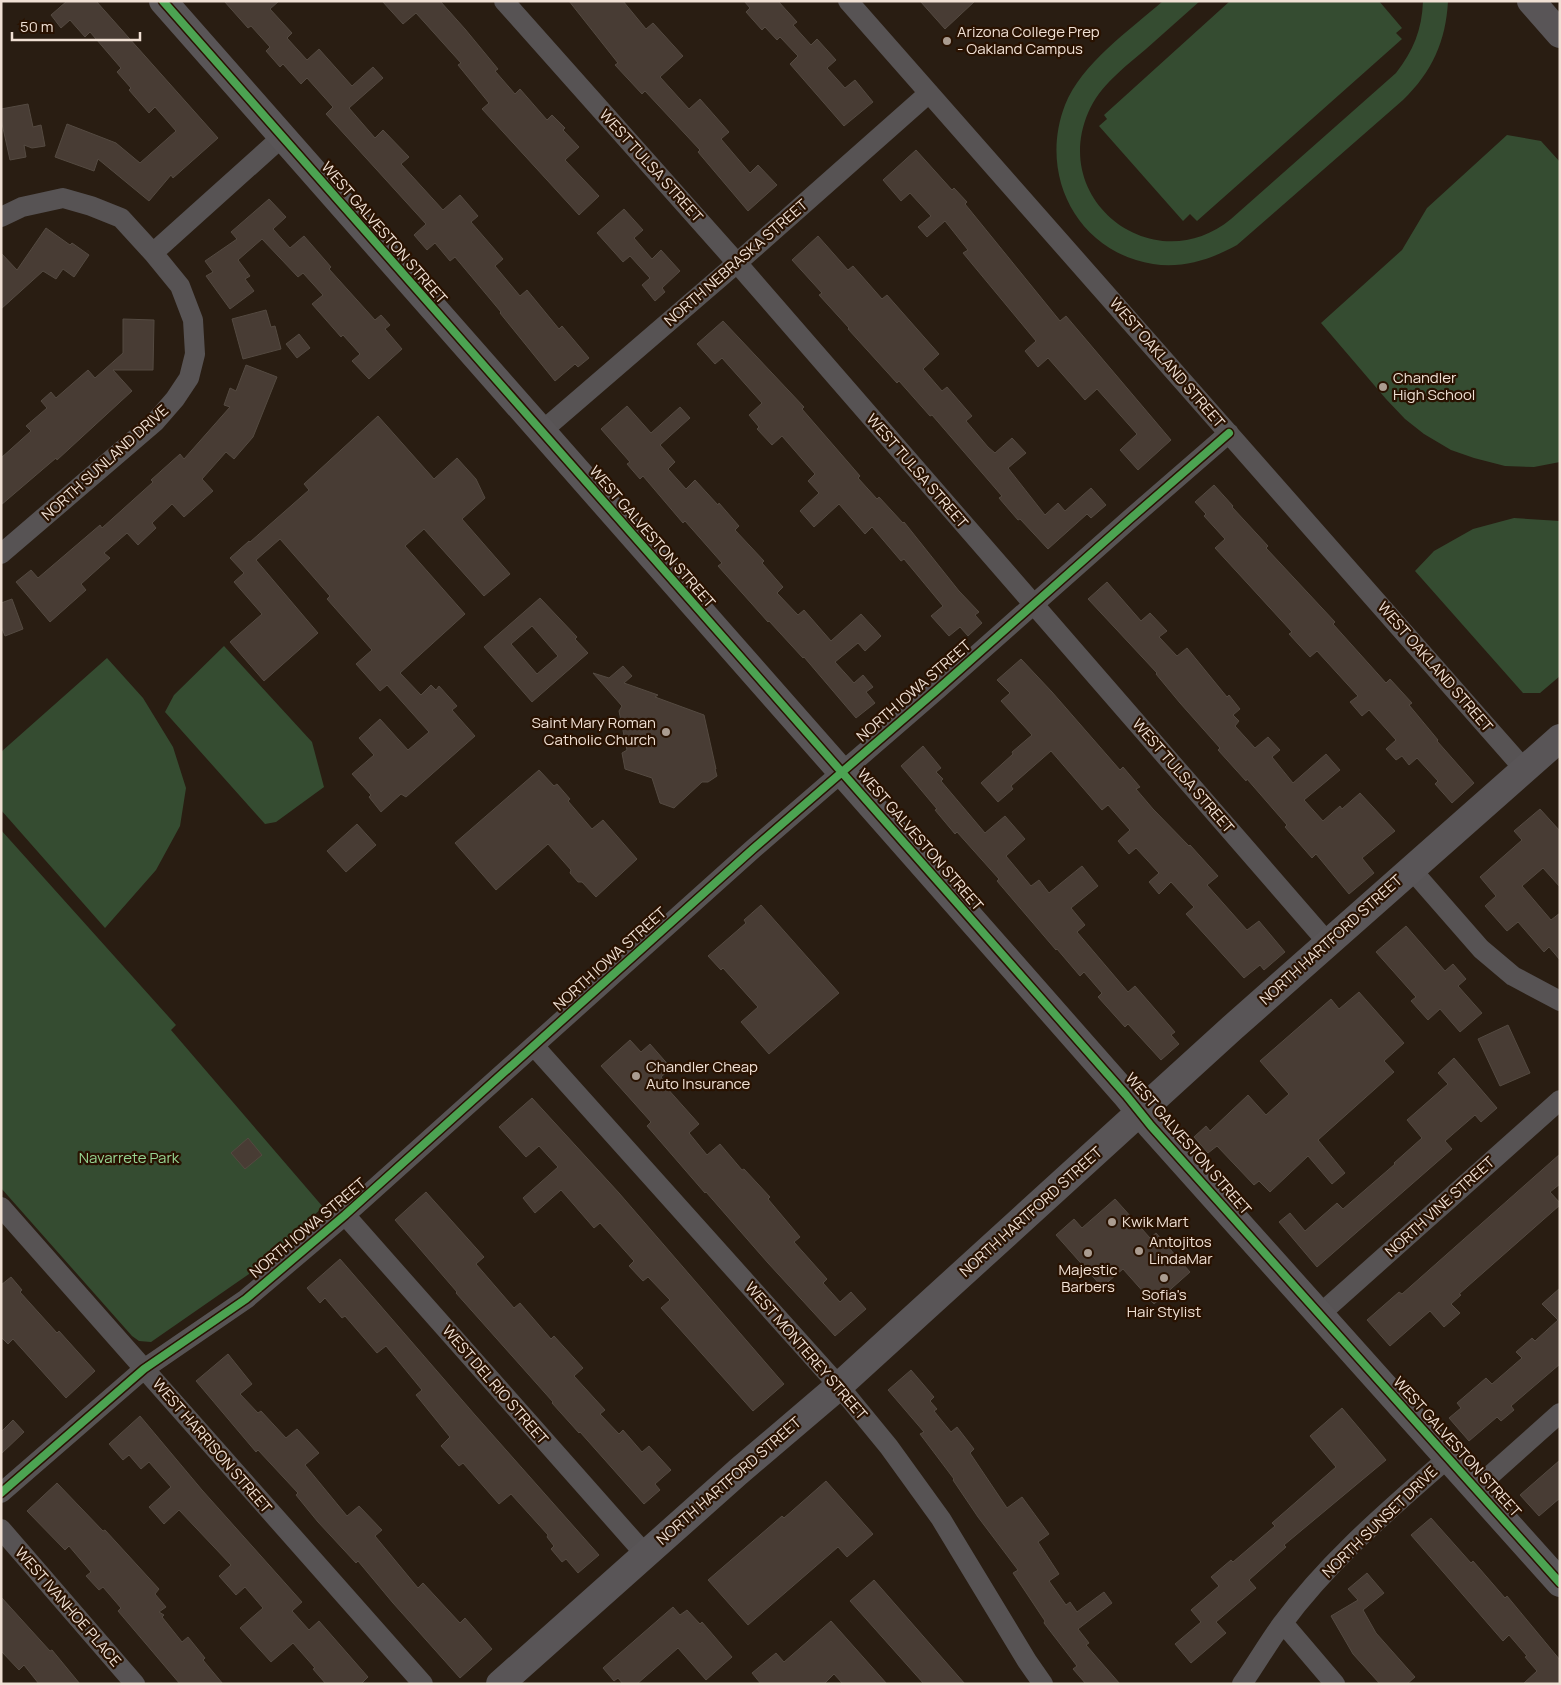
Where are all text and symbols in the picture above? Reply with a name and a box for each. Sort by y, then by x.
scale bar [12,10,140,42]
text: 50 m [20,16,54,37]
place label: Arizona College Prep - Oakland Campus [957,21,1100,59]
marker: Arizona College Prep - Oakland Campus [941,35,953,47]
street label: WEST TULSA STREET [595,105,708,227]
street label: WEST GALVESTON STREET [317,157,452,308]
street label: NORTH NEBRASKA STREET [659,194,812,331]
street label: WEST OAKLAND STREET [1105,293,1230,432]
place label: Chandler High School [1393,367,1475,405]
marker: Chandler High School [1377,381,1389,393]
street label: NORTH SUNLAND DRIVE [37,400,173,525]
street label: WEST TULSA STREET [862,409,973,533]
street label: WEST GALVESTON STREET [585,461,720,612]
street label: WEST OAKLAND STREET [1373,597,1498,736]
street label: NORTH IOWA STREET [852,635,976,746]
place label: Saint Mary Roman Catholic Church [532,712,656,750]
street label: WEST TULSA STREET [1128,714,1239,838]
marker: Saint Mary Roman Catholic Church [660,726,672,738]
street label: WEST GALVESTON STREET [853,764,988,915]
street label: NORTH HARTFORD STREET [1255,870,1407,1010]
street label: NORTH IOWA STREET [548,902,671,1015]
place label: Chandler Cheap Auto Insurance [646,1056,758,1094]
street label: WEST GALVESTON STREET [1121,1068,1256,1219]
marker: Chandler Cheap Auto Insurance [630,1070,642,1082]
street label: NORTH HARTFORD STREET [955,1142,1107,1282]
park label: Navarrete Park [79,1147,180,1168]
street label: NORTH VINE STREET [1380,1152,1499,1262]
street label: NORTH IOWA STREET [245,1173,370,1283]
place label: Kwik Mart [1122,1211,1189,1232]
marker: Kwik Mart [1106,1216,1118,1228]
place label: Antojitos LindaMar [1149,1231,1213,1269]
marker: Antojitos LindaMar [1133,1245,1145,1257]
marker: Majestic Barbers [1082,1247,1094,1259]
place label: Majestic Barbers [1058,1259,1118,1297]
marker: Sofia's Hair Stylist [1158,1272,1170,1284]
street label: WEST MONTEREY STREET [741,1277,872,1424]
place label: Sofia's Hair Stylist [1127,1284,1201,1322]
street label: WEST DEL RIO STREET [438,1320,553,1449]
street label: WEST GALVESTON STREET [1389,1372,1526,1521]
street label: WEST HARRISON STREET [148,1374,277,1518]
street label: NORTH HARTFORD STREET [652,1412,806,1549]
street label: NORTH SUNSET DRIVE [1317,1461,1442,1582]
street label: WEST IVANHOE PLACE [11,1542,126,1671]

